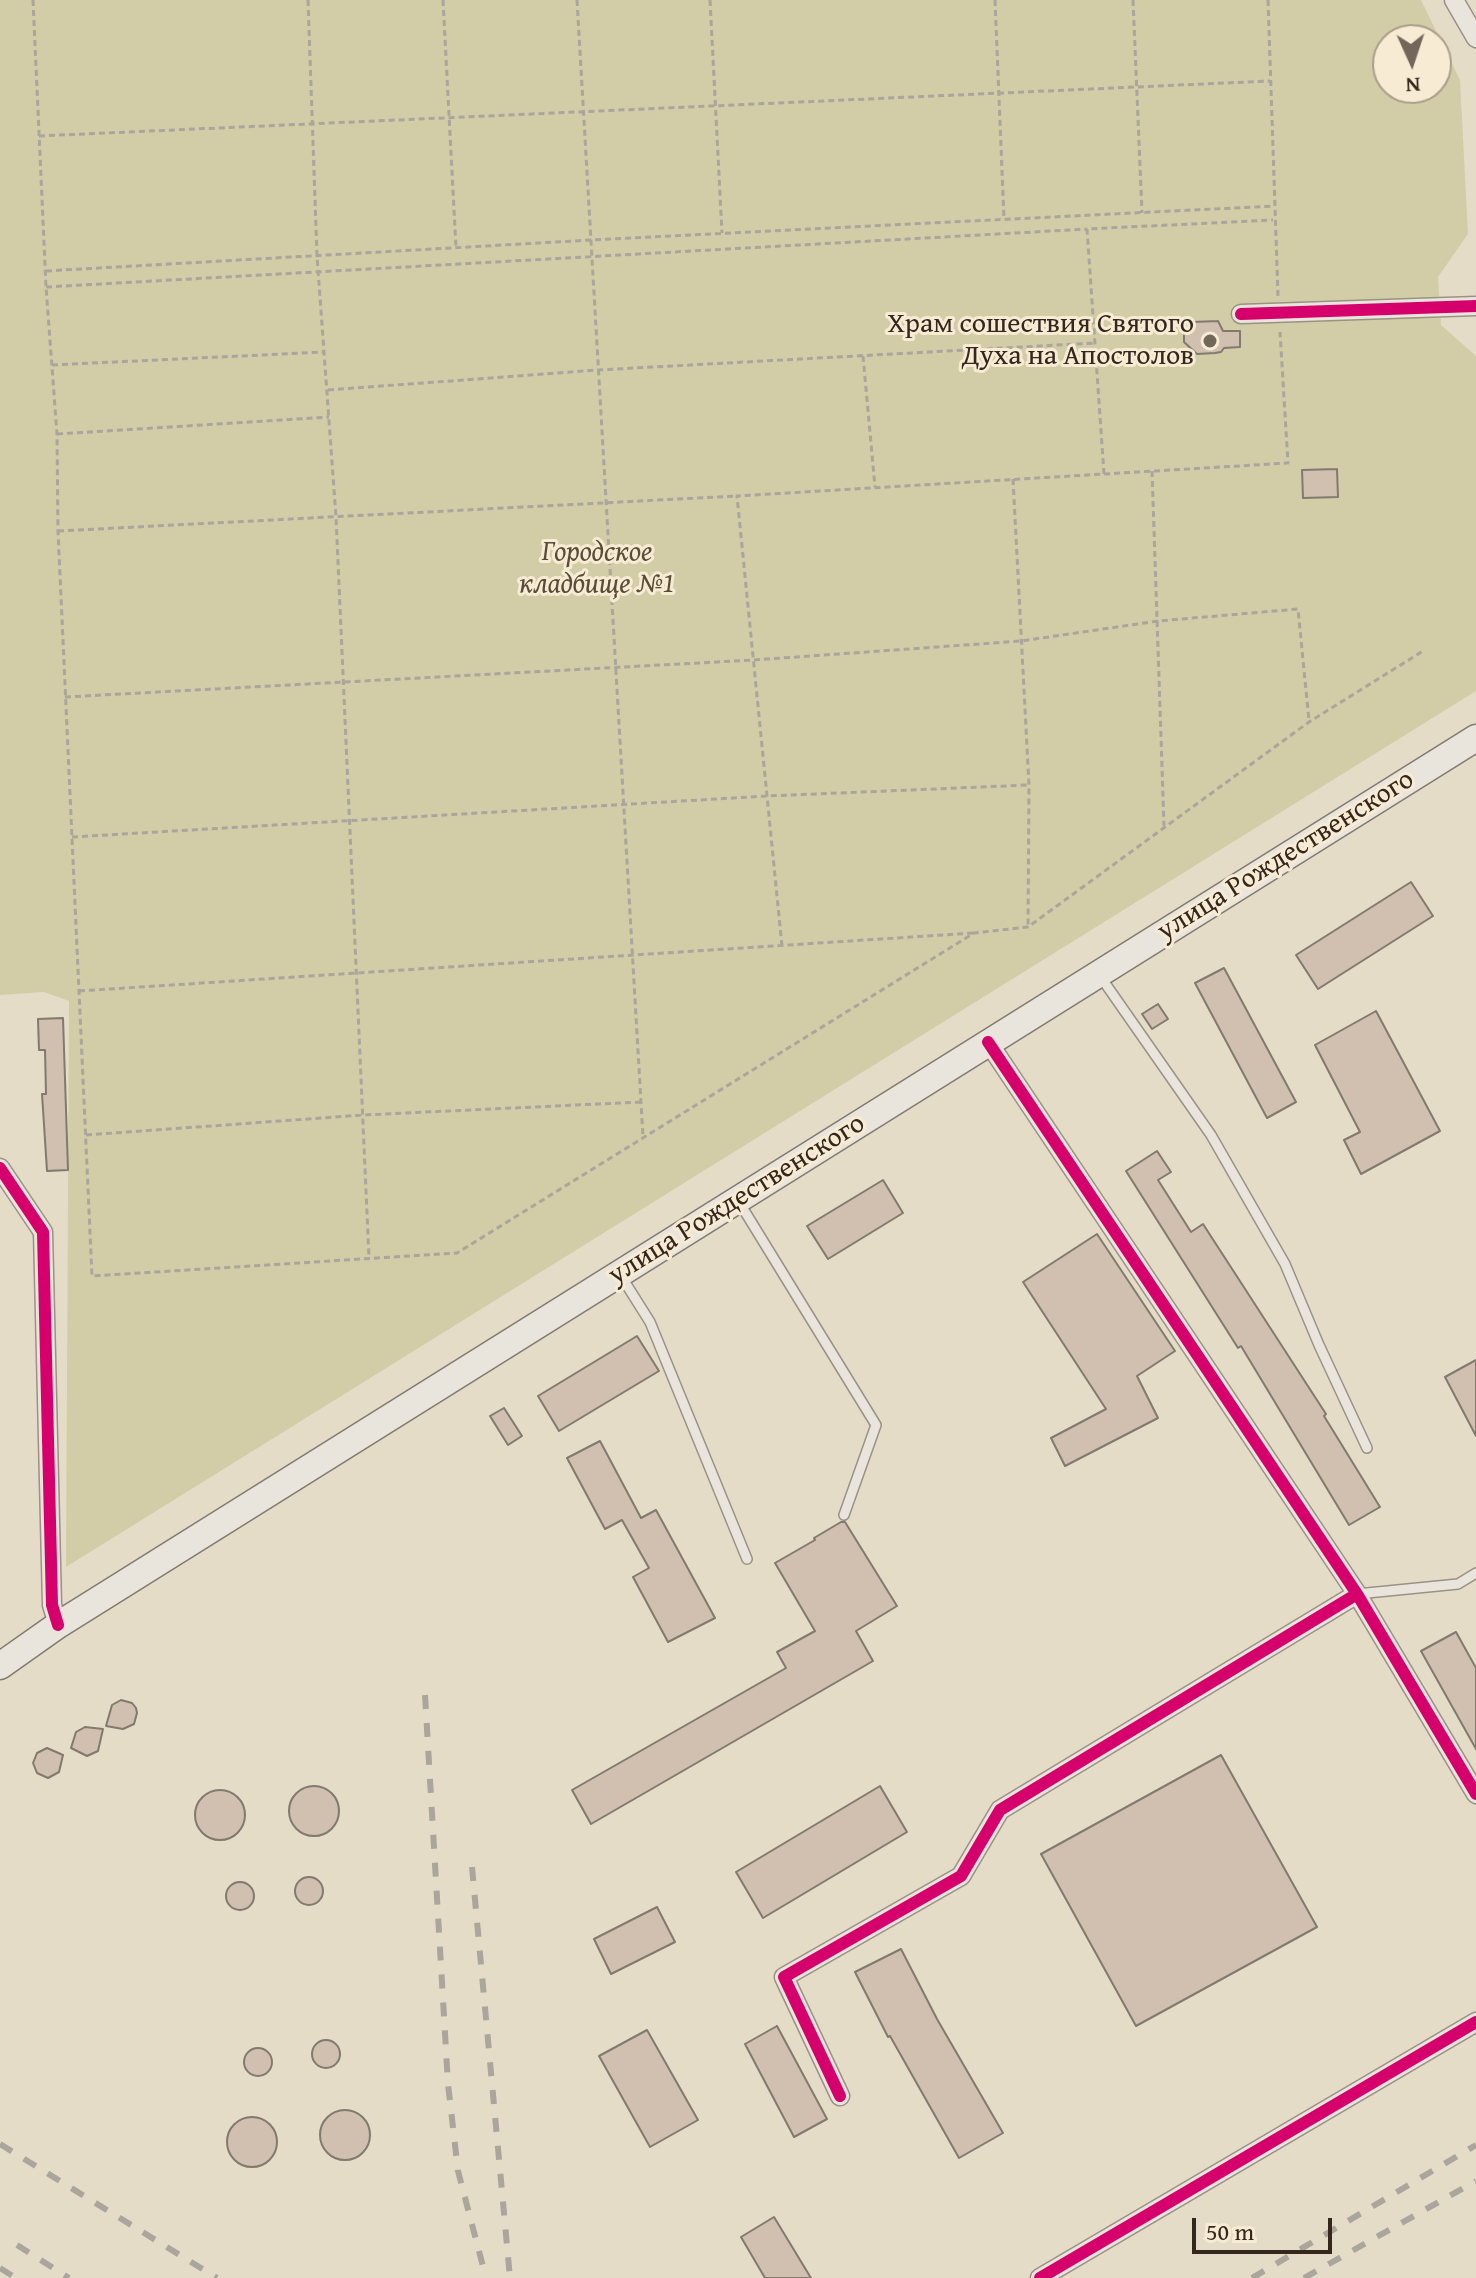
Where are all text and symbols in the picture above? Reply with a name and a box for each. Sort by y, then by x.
north arrow [1372,24,1452,104]
text: N [1405,70,1421,102]
place label: Храм сошествия Святого Духа на Апостолов [887,308,1194,374]
marker: Храм сошествия Святого Духа на Апостолов [1201,332,1219,350]
park label: Городское кладбище №1 [519,536,675,602]
street label: улица Рождественского [1151,763,1421,949]
street label: улица Рождественского [602,1107,872,1293]
scale bar [1196,2202,1336,2252]
text: 50 m [1206,2214,1254,2249]

